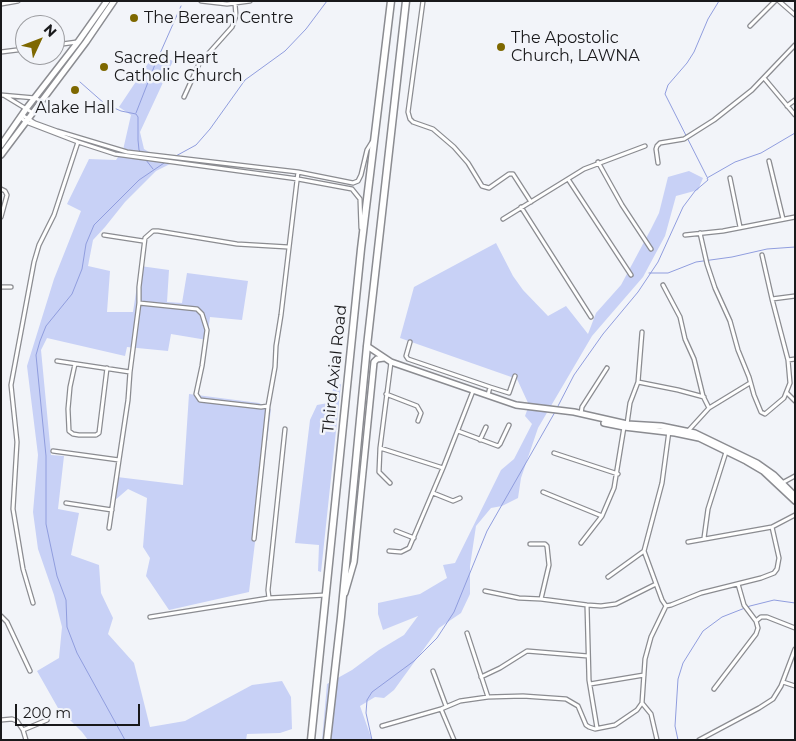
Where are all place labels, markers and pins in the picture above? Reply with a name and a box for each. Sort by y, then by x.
place label: The Berean Centre [144,8,294,28]
marker: The Berean Centre [128,12,140,24]
place label: The Apostolic Church, LAWNA [511,28,640,66]
marker: The Apostolic Church, LAWNA [495,41,507,53]
place label: Sacred Heart Catholic Church [114,48,243,86]
marker: Sacred Heart Catholic Church [98,61,110,73]
marker: Alake Hall [69,84,81,96]
place label: Alake Hall [35,98,115,118]

